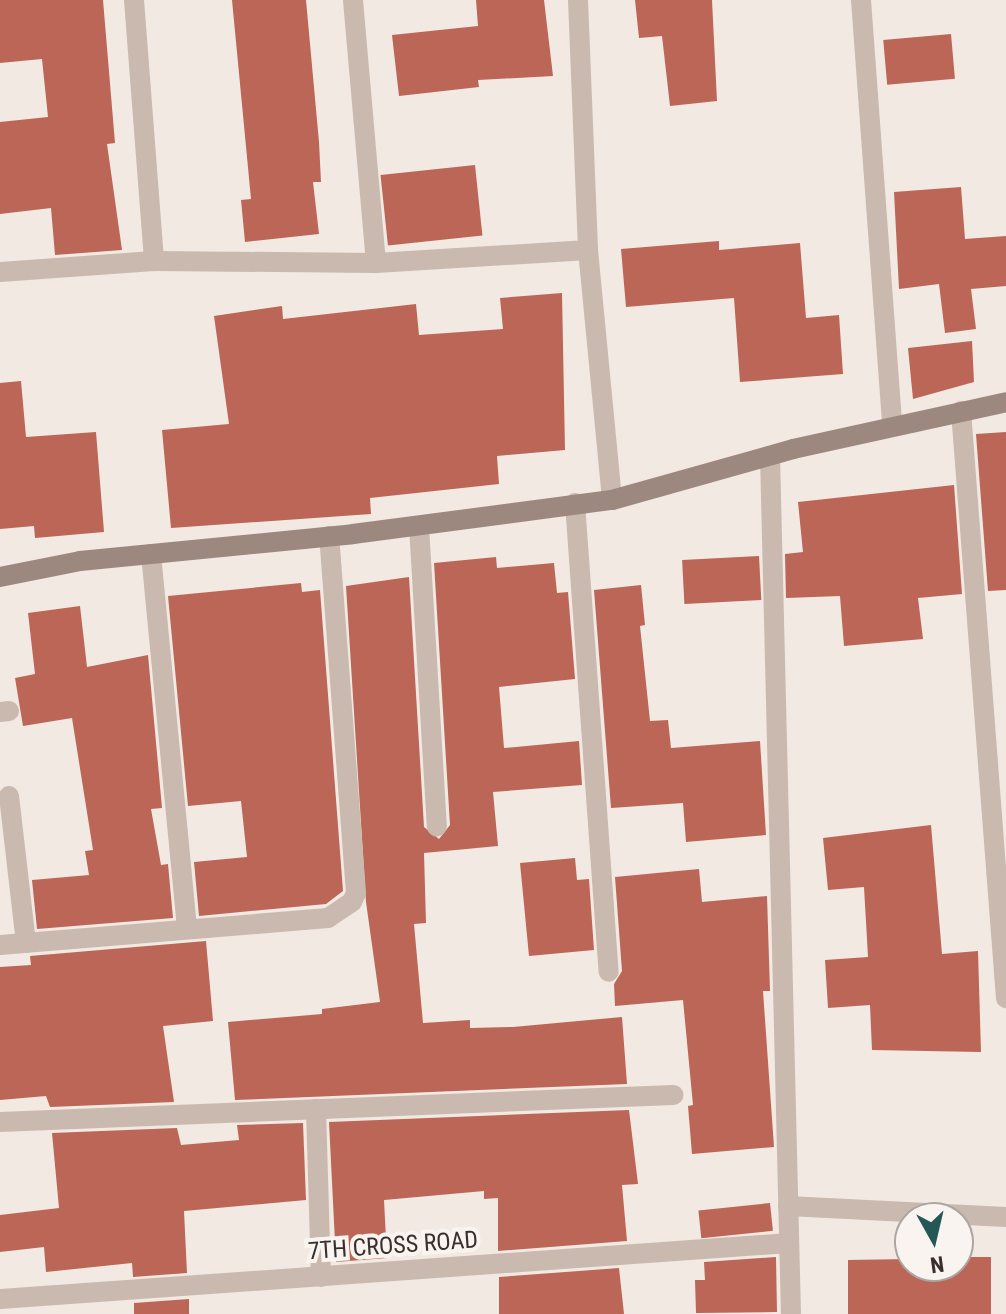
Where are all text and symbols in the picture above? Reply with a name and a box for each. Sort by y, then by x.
north arrow [894,1202,974,1282]
street label: 7TH CROSS ROAD [307,1226,479,1266]
text: N [929,1251,946,1278]

